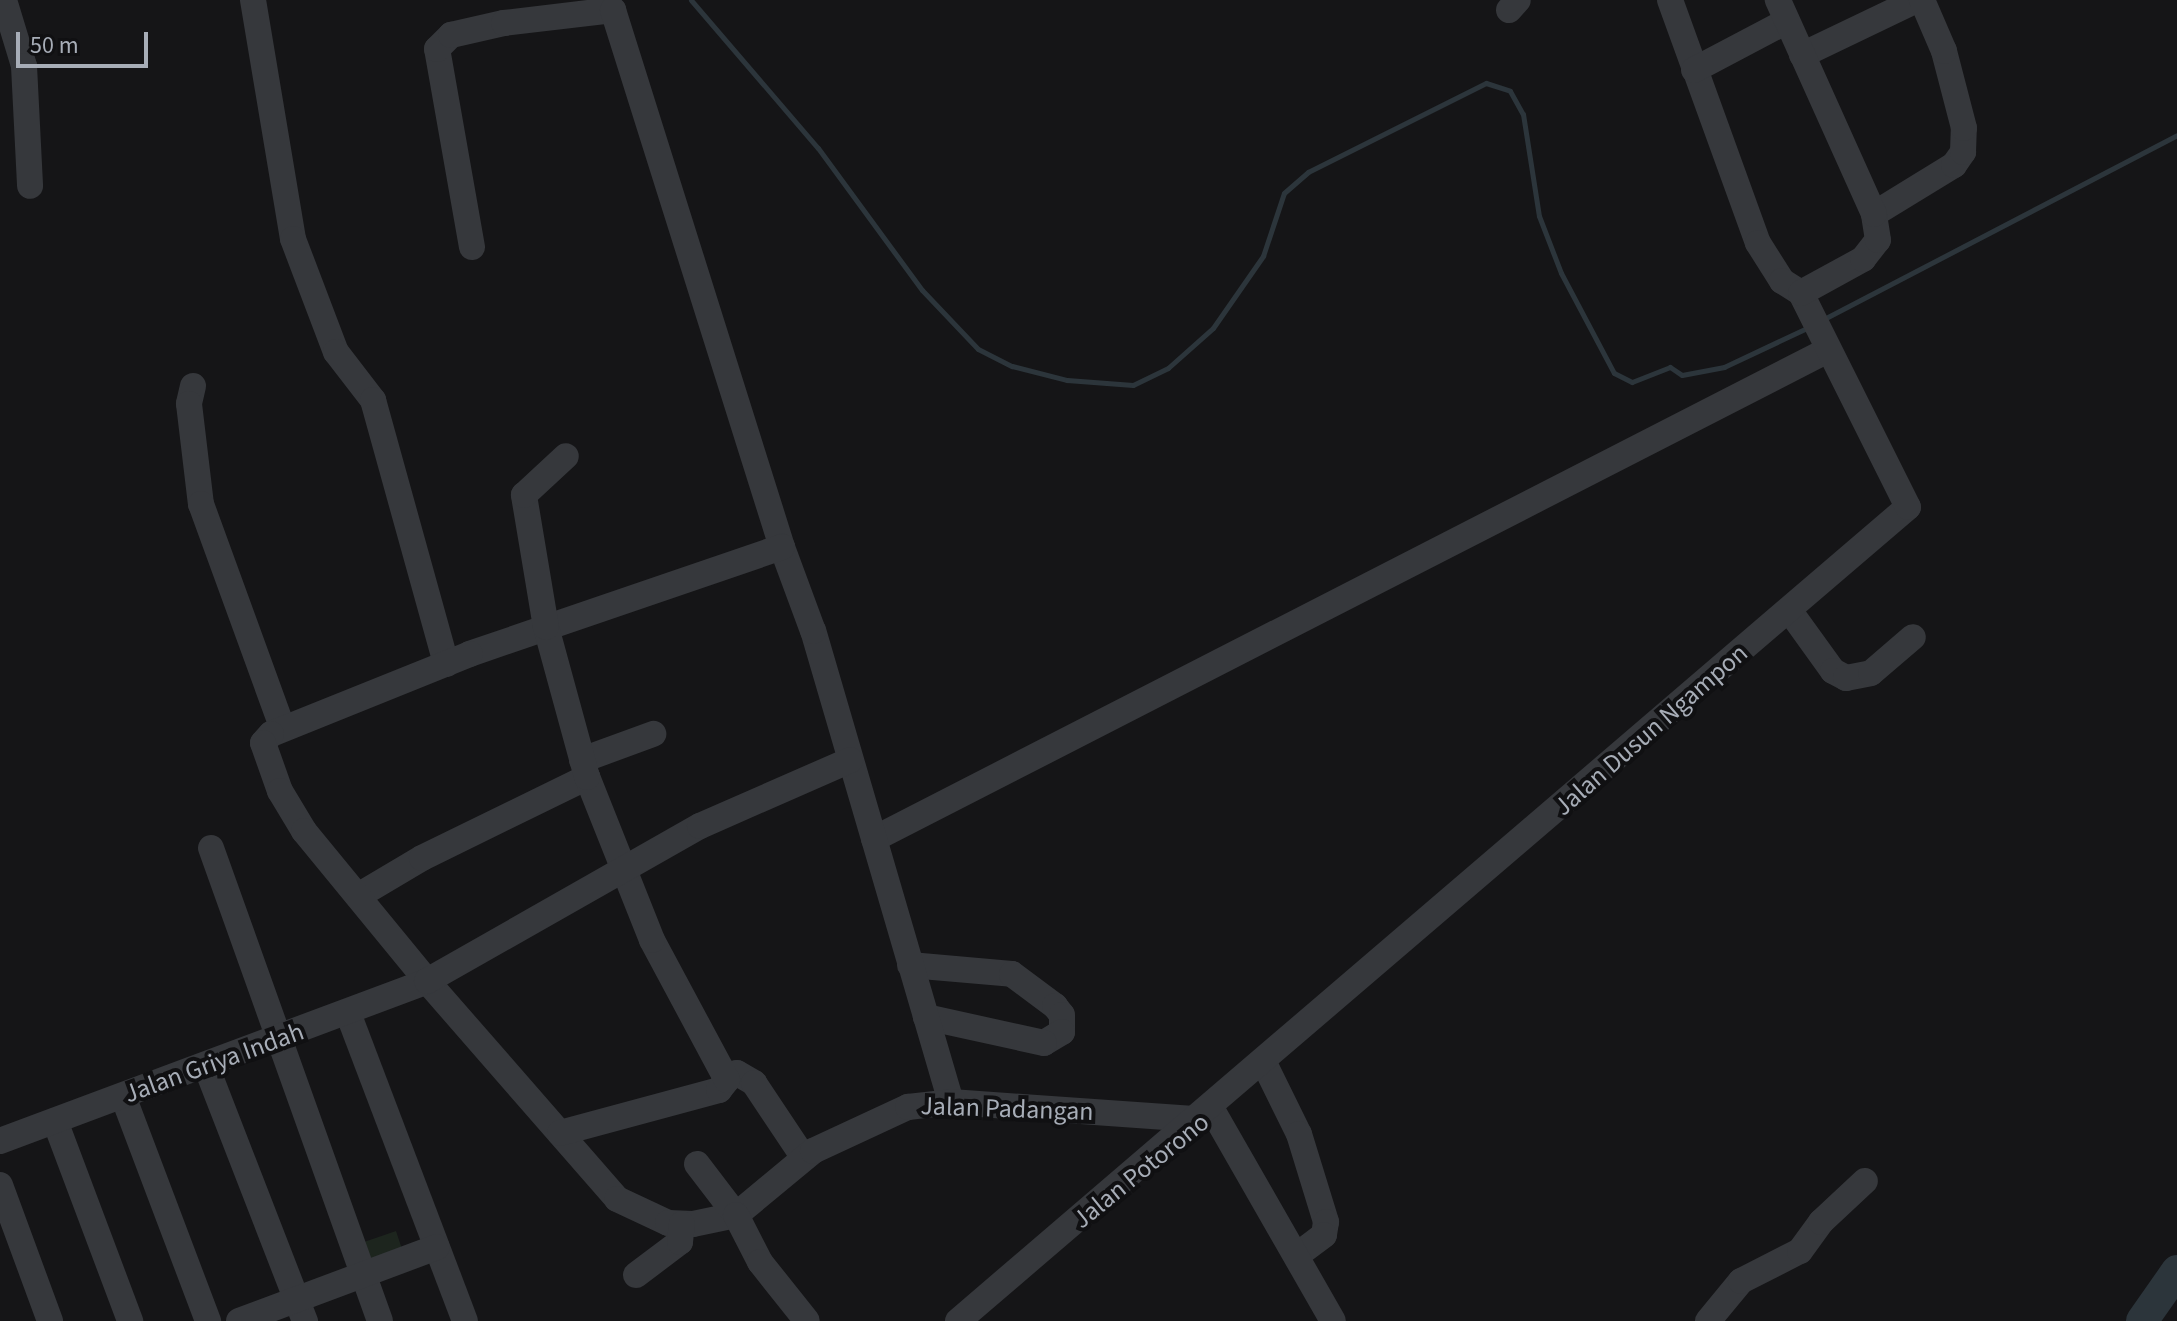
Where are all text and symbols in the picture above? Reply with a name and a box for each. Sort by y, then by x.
scale bar [20,16,152,66]
text: 50 m [30,28,79,63]
street label: Jalan Dusun Ngampon [1548,637,1754,823]
street label: Jalan Griya Indah [120,1016,308,1110]
street label: Jalan Padangan [920,1090,1094,1128]
street label: Jalan Potorono [1067,1107,1215,1235]

